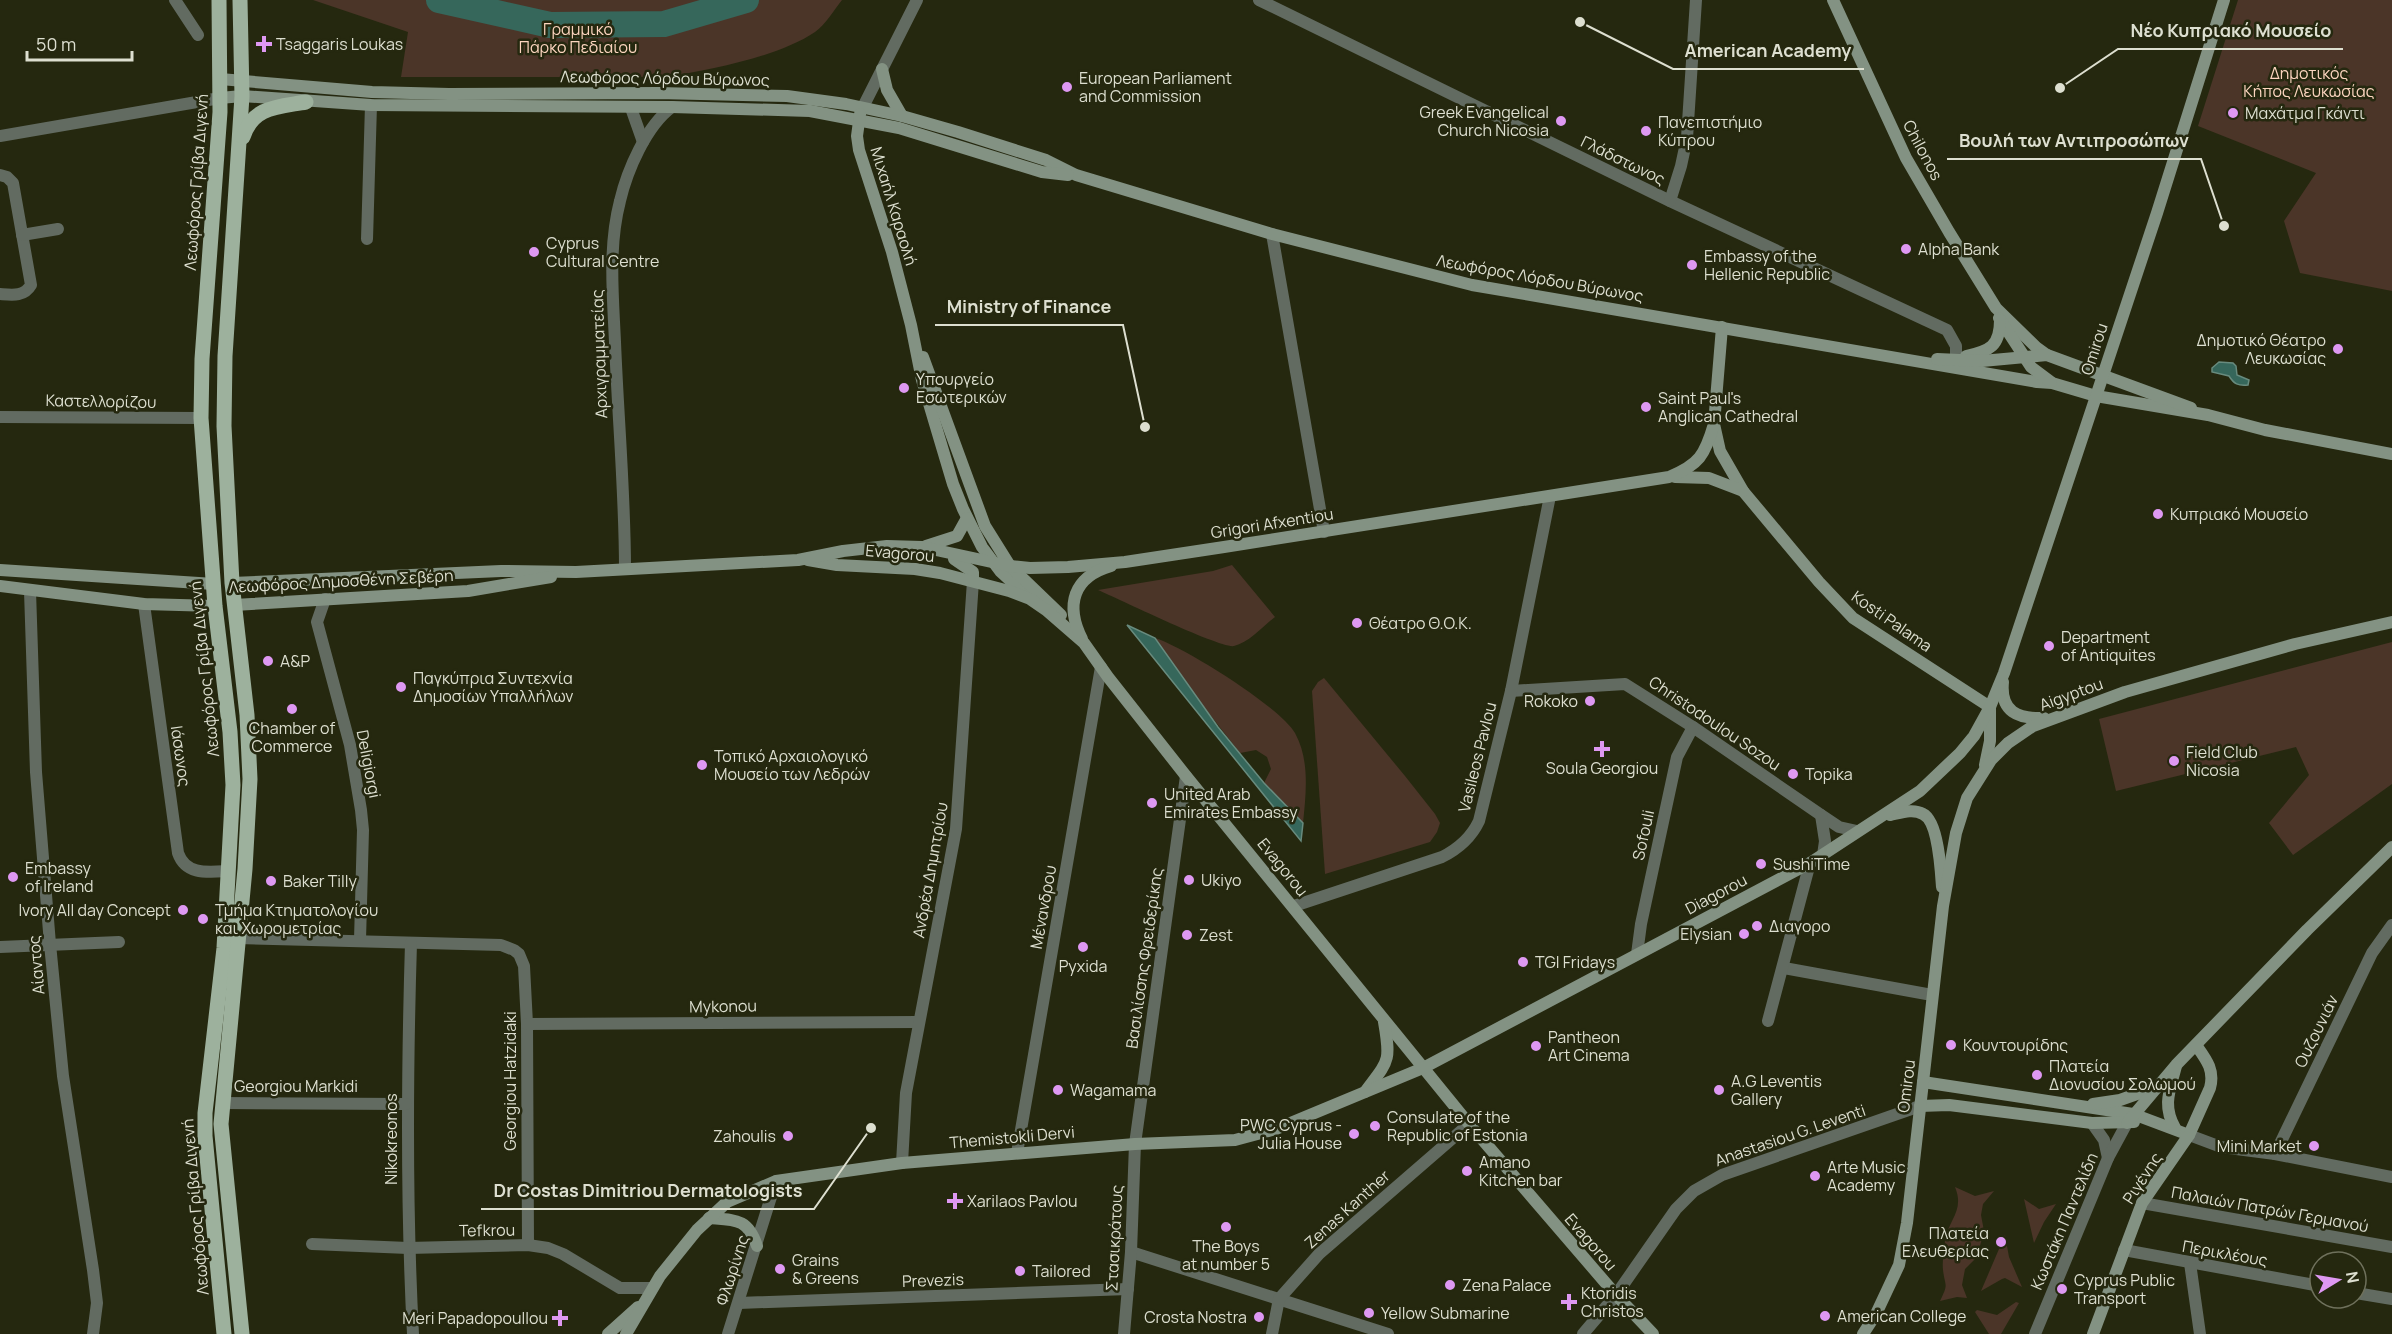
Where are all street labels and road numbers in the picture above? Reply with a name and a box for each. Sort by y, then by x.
street label: Λεωφόρος Λόρδου Βύρωνος [560,65,770,91]
street label: Λεωφόρος Γρίβα Διγενή [179,93,213,271]
street label: Chilonos [1898,116,1948,184]
street label: Γλάδστωνος [1577,130,1669,190]
street label: Μιχαήλ Καραολή [866,144,922,268]
street label: Λεωφόρος Λόρδου Βύρωνος [1435,249,1645,307]
street label: Αρχιγραμματείας [586,289,612,419]
street label: Omirou [2075,320,2113,378]
street label: Καστελλορίζου [45,389,157,413]
street label: Grigori Afxentiou [1209,502,1335,544]
street label: Evagorou [865,539,935,567]
street label: Λεωφόρος Δημοσθένη Σεβέρη [228,564,454,598]
street label: Λεωφόρος Γρίβα Διγενή [184,580,224,758]
street label: Kosti Palama [1847,585,1937,657]
street label: Christodoulou Sozou [1645,671,1785,775]
street label: Aigyptou [2036,672,2106,716]
street label: Vasileos Pavlou [1453,700,1501,814]
street label: Ιάσωνος [166,724,196,788]
street label: Deligiorgi [352,728,386,800]
street label: Ανδρέα Δημητρίου [907,800,953,940]
street label: Sofouli [1627,808,1659,862]
street label: Evagorou [1253,833,1313,901]
street label: Μένανδρου [1025,863,1061,951]
street label: Βασιλίσσης Φρειδερίκης [1120,866,1168,1050]
street label: Diagorou [1681,869,1751,919]
street label: Αίαντος [22,934,50,996]
street label: Ουζουνιάν [2289,991,2343,1071]
street label: Mykonou [689,994,757,1018]
street label: Georgiou Hatzidaki [499,1011,521,1151]
street label: Omirou [1892,1058,1920,1114]
street label: Georgiou Markidi [234,1075,358,1097]
street label: Nikokreonos [380,1093,402,1185]
street label: Anastasiou G. Leventi [1712,1099,1868,1171]
street label: Λεωφόρος Γρίβα Διγενή [176,1118,214,1296]
street label: Themistokli Dervi [948,1121,1076,1153]
street label: Ριγένης [2117,1148,2167,1208]
street label: Kωστάκη Παντελίδη [2025,1149,2103,1293]
street label: Zenas Kanther [1300,1165,1395,1253]
street label: Παλαιών Πατρών Γερμανού [2170,1181,2370,1237]
street label: Στασικράτους [1100,1184,1128,1292]
street label: Evagorou [1560,1209,1622,1275]
street label: Tefkrou [459,1219,515,1241]
street label: Φλωρίνης [710,1232,754,1308]
street label: Περικλέους [2181,1235,2269,1271]
street label: Prevezis [902,1268,964,1292]

